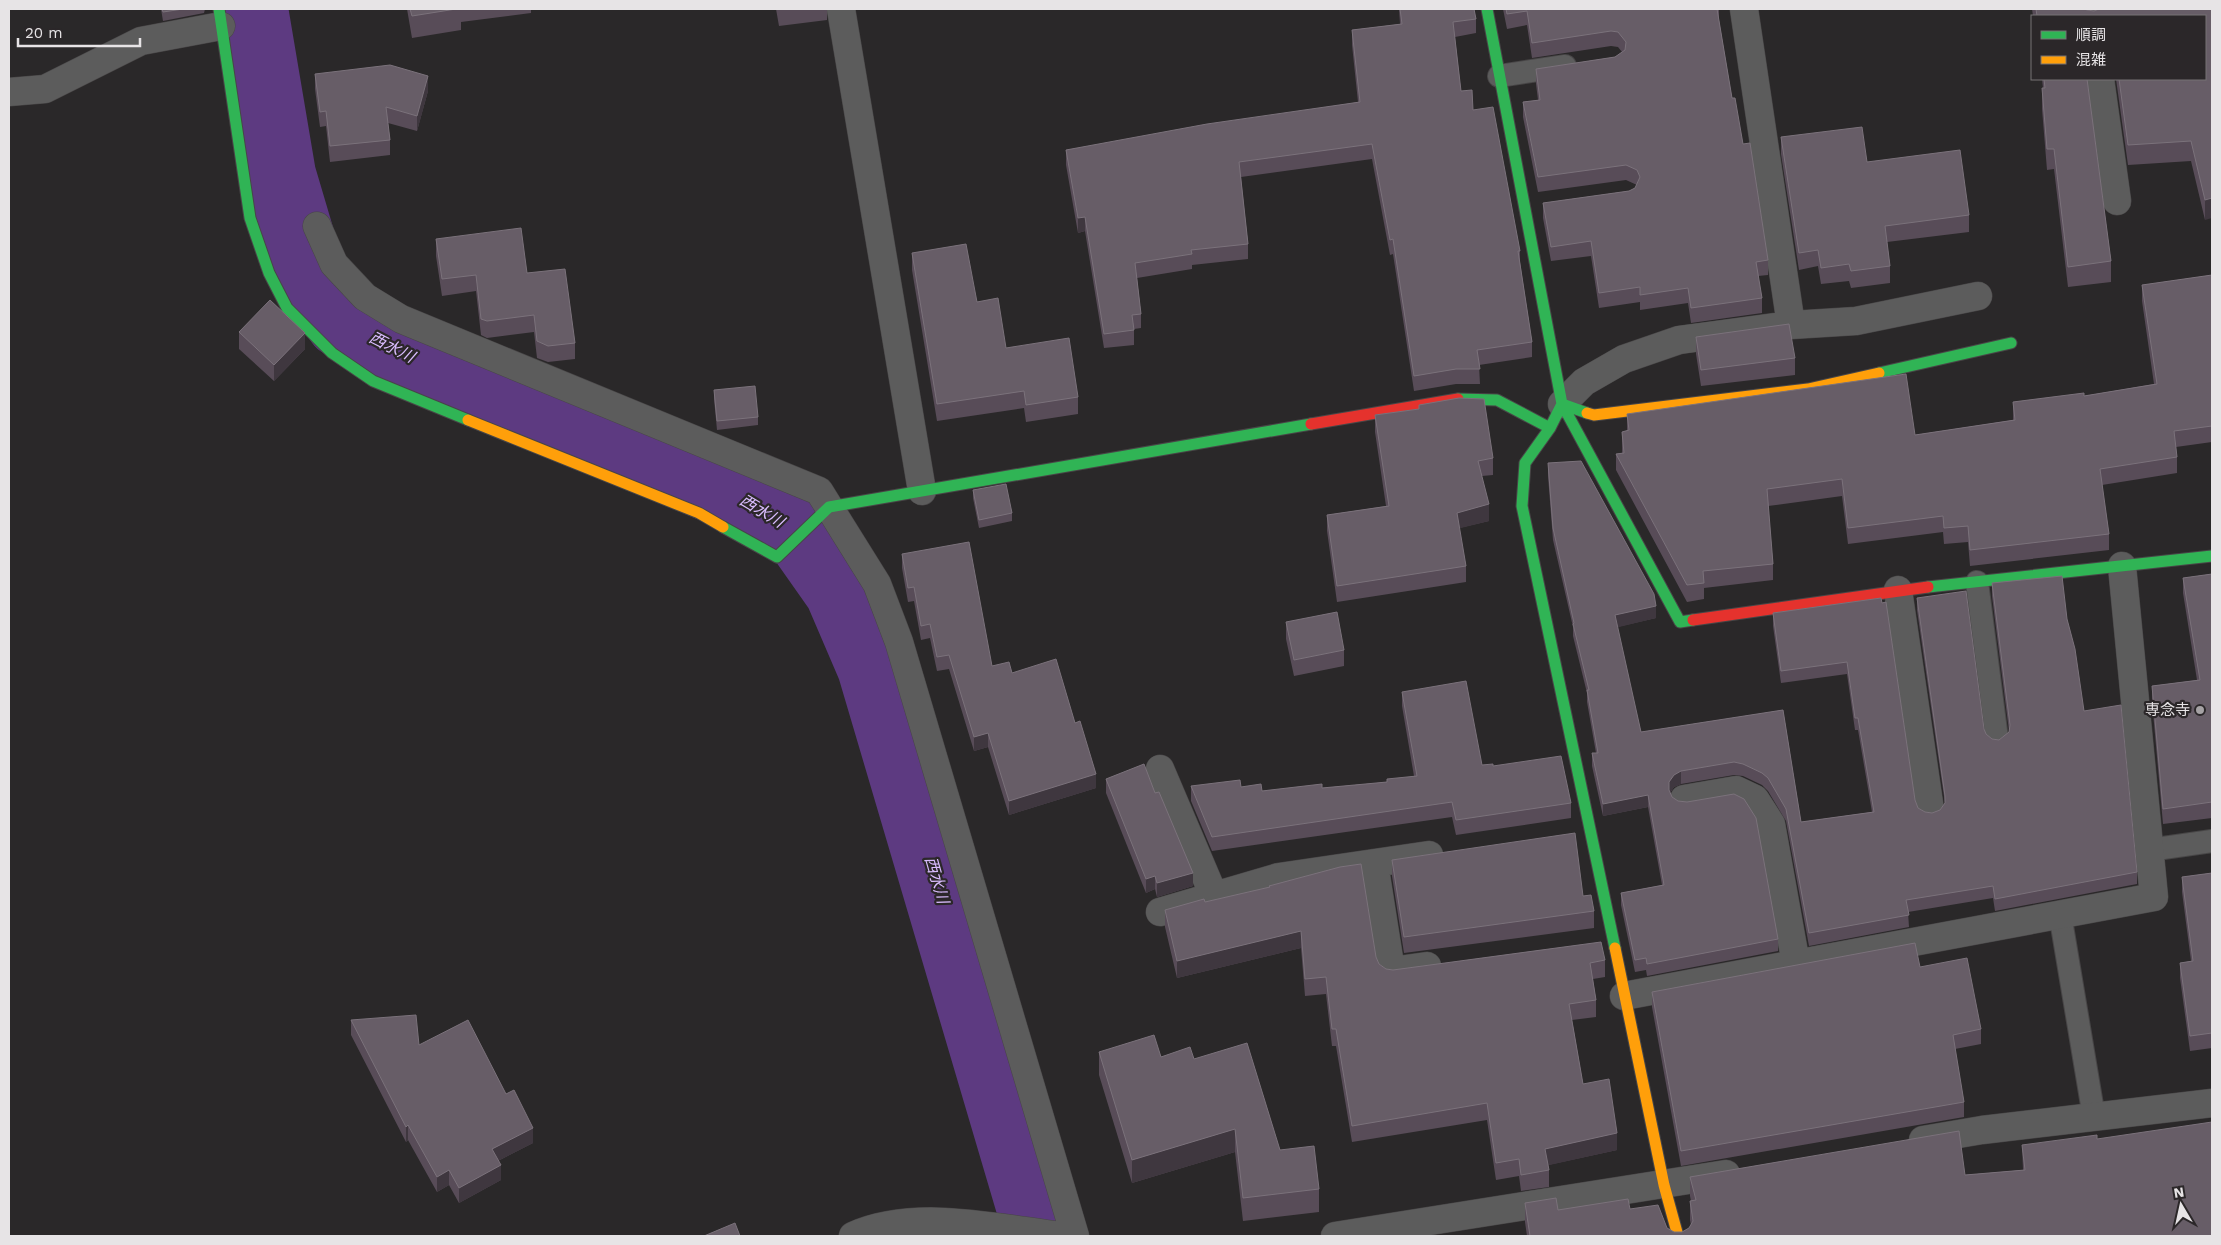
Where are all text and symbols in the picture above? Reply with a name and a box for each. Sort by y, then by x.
scale bar [18,15,140,47]
legend [2031,15,2206,80]
text: 20 m [25,24,63,42]
text: 順調 [2076,26,2106,44]
text: 混雑 [2076,51,2106,69]
water label: 西水川 [366,328,419,367]
water label: 西水川 [737,490,789,533]
place label: 専念寺 [2145,701,2190,719]
marker: 専念寺 [2194,704,2206,716]
water label: 西水川 [921,854,953,908]
north arrow [2156,1180,2206,1230]
text: N [2173,1183,2185,1201]

